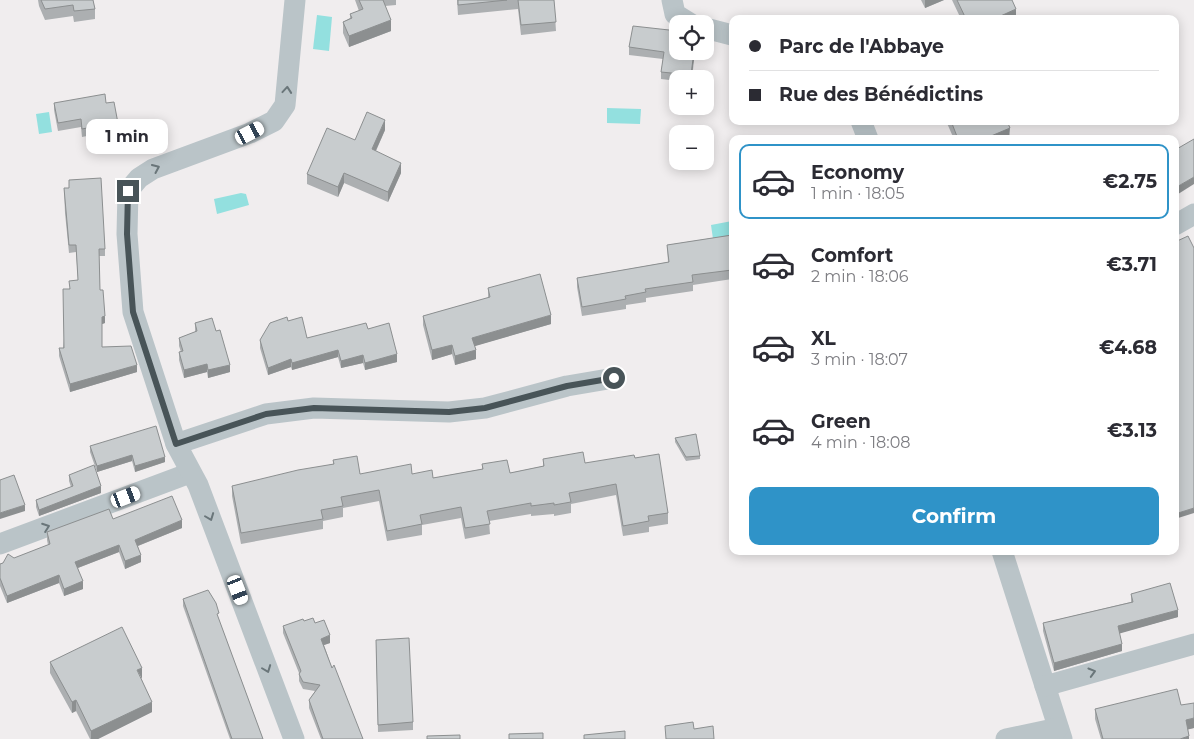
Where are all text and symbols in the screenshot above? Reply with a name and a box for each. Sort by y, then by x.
map controls [669,15,714,170]
button: locate [669,15,714,60]
text: Parc de l'Abbaye [779,35,944,58]
button: + [669,70,714,115]
text: Rue des Bénédictins [779,83,983,106]
one-way arrow [281,85,292,93]
callout: 1 min [87,119,169,154]
car [233,120,266,146]
button: − [669,125,714,170]
text: 1 min [105,127,149,146]
icon: car [751,159,796,204]
text: Economy [811,161,904,184]
one-way arrow [151,164,160,175]
text: €2.75 [1103,170,1157,193]
route end [117,180,139,202]
text: 1 min · 18:05 [811,184,905,203]
icon: car [751,242,796,287]
text: Comfort [811,244,893,267]
text: €3.71 [1106,253,1157,276]
text: 2 min · 18:06 [811,267,909,286]
icon: car [751,325,796,370]
text: XL [811,327,836,350]
text: €4.68 [1099,336,1157,359]
text: 3 min · 18:07 [811,350,908,369]
route start [603,367,625,389]
icon: car [751,408,796,453]
text: Green [811,410,871,433]
text: €3.13 [1107,419,1157,442]
text: 4 min · 18:08 [811,433,910,452]
car [109,485,142,509]
button: Confirm [749,487,1159,545]
one-way arrow [204,513,214,521]
one-way arrow [41,523,49,533]
car [225,573,250,607]
one-way arrow [261,665,271,673]
one-way arrow [1087,667,1096,678]

